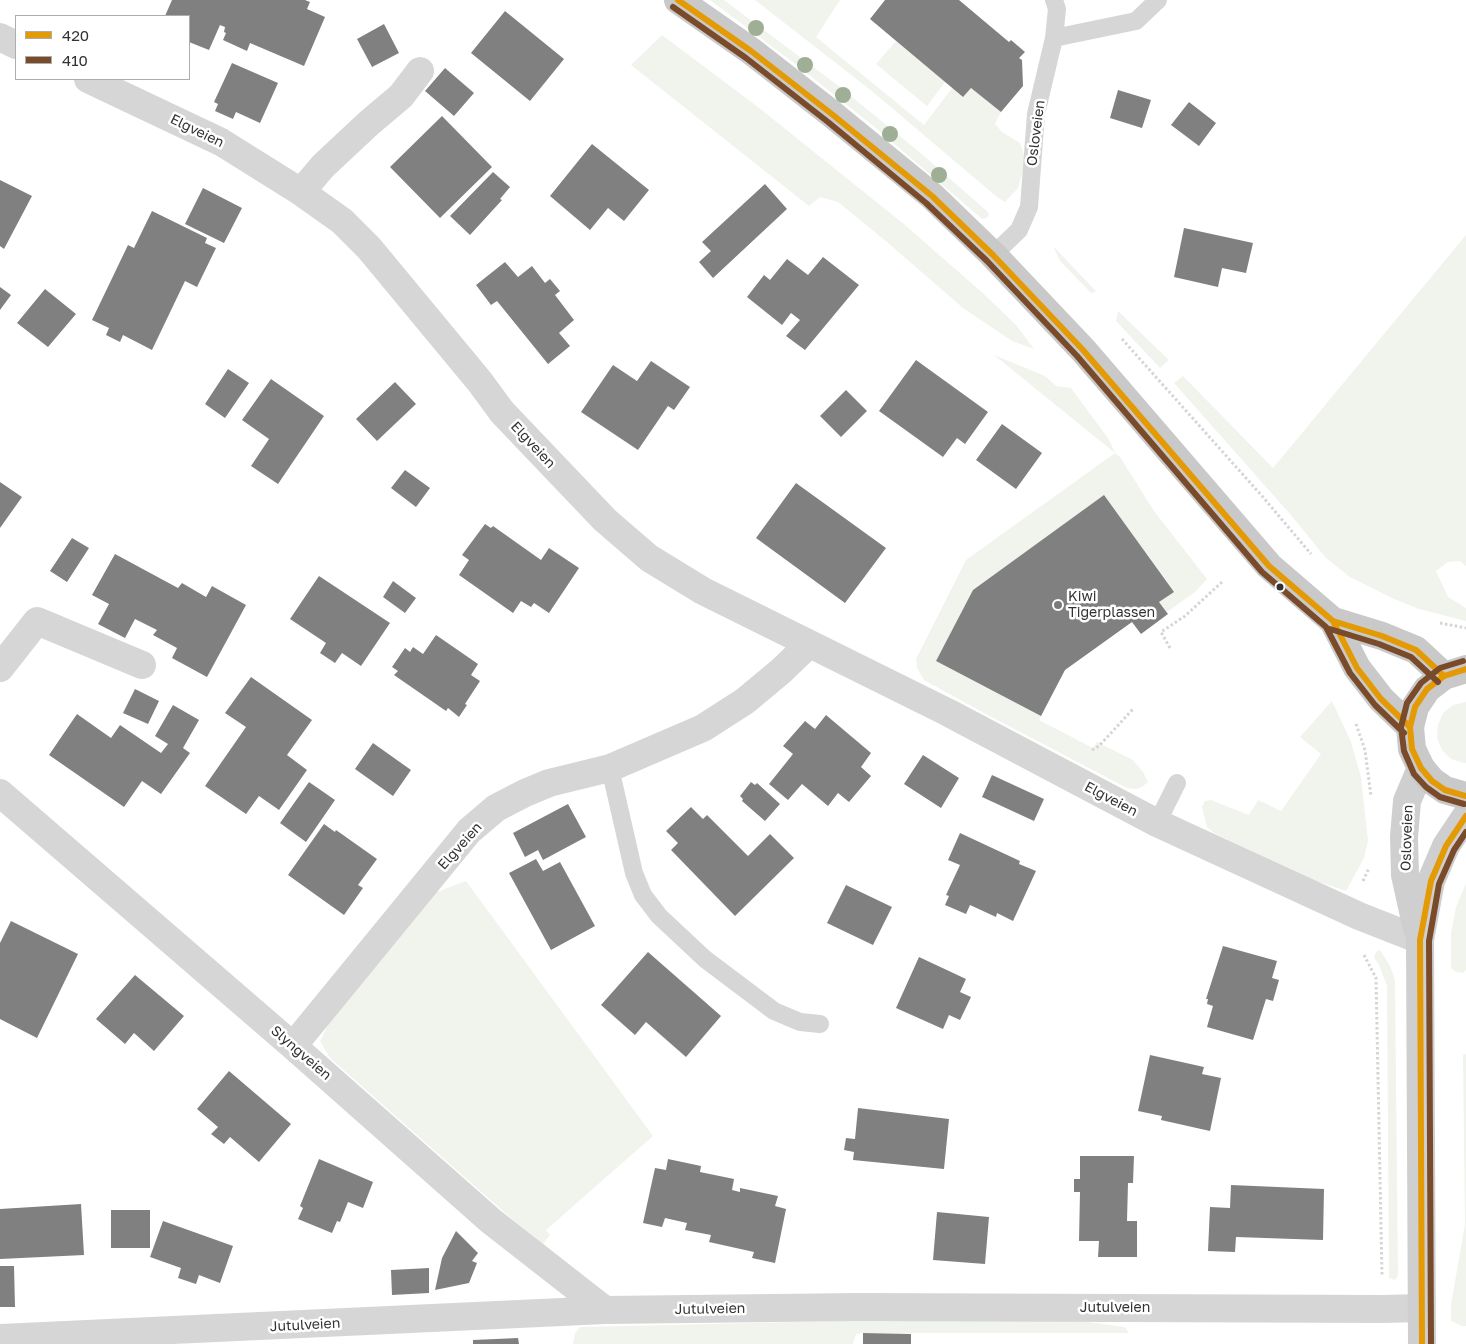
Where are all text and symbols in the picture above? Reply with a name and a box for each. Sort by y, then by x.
legend [15,15,190,80]
text: 420 [62,26,89,44]
text: 410 [62,51,88,69]
street label: Osloveien [1024,99,1048,167]
street label: Elgveien [167,111,227,151]
street label: Elgveien [507,418,559,472]
unlabelled marker [1275,582,1285,592]
place label: Kiwi Tigerplassen [1068,589,1155,622]
marker: Kiwi Tigerplassen [1052,599,1064,611]
street label: Elgveien [1082,778,1140,820]
street label: Osloveien [1397,805,1417,871]
street label: Elgveien [434,819,486,873]
street label: Slyngveien [267,1022,335,1084]
street label: Jutulveien [675,1300,745,1318]
street label: Jutulveien [1080,1300,1150,1316]
street label: Jutulveien [269,1315,341,1335]

